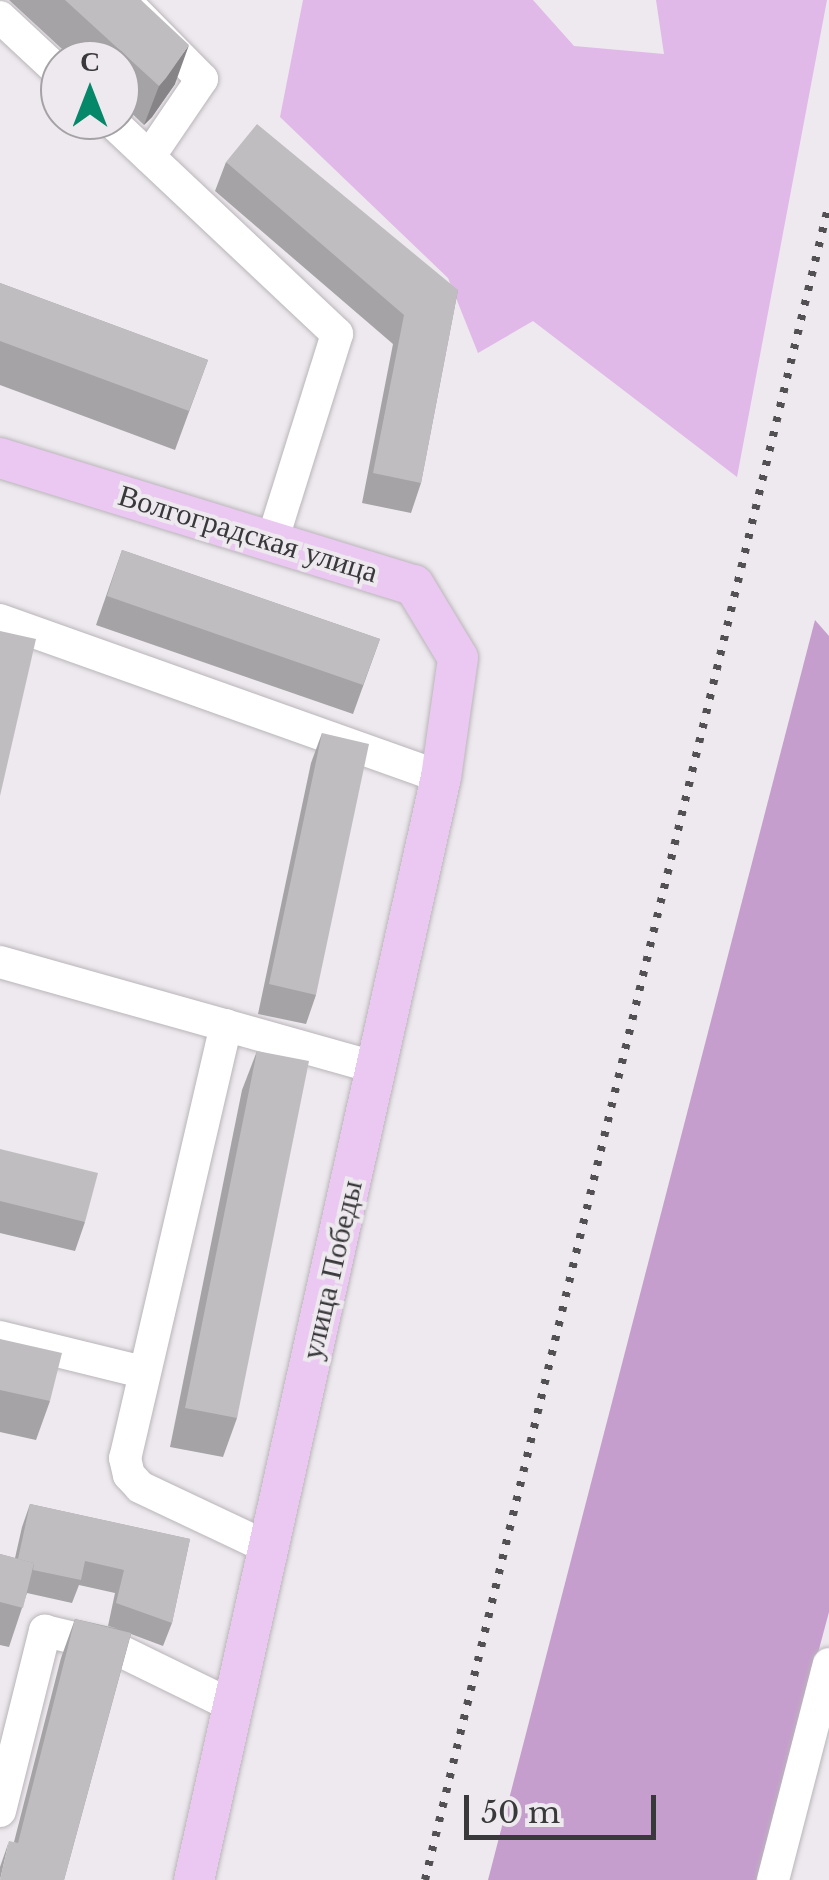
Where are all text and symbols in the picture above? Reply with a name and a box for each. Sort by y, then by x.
north arrow [40,40,140,140]
text: С [80,44,100,79]
street label: Волгоградская улица [114,477,382,591]
street label: улица Победы [294,1177,370,1363]
scale bar [469,1775,662,1837]
text: 50 m [481,1794,560,1831]

